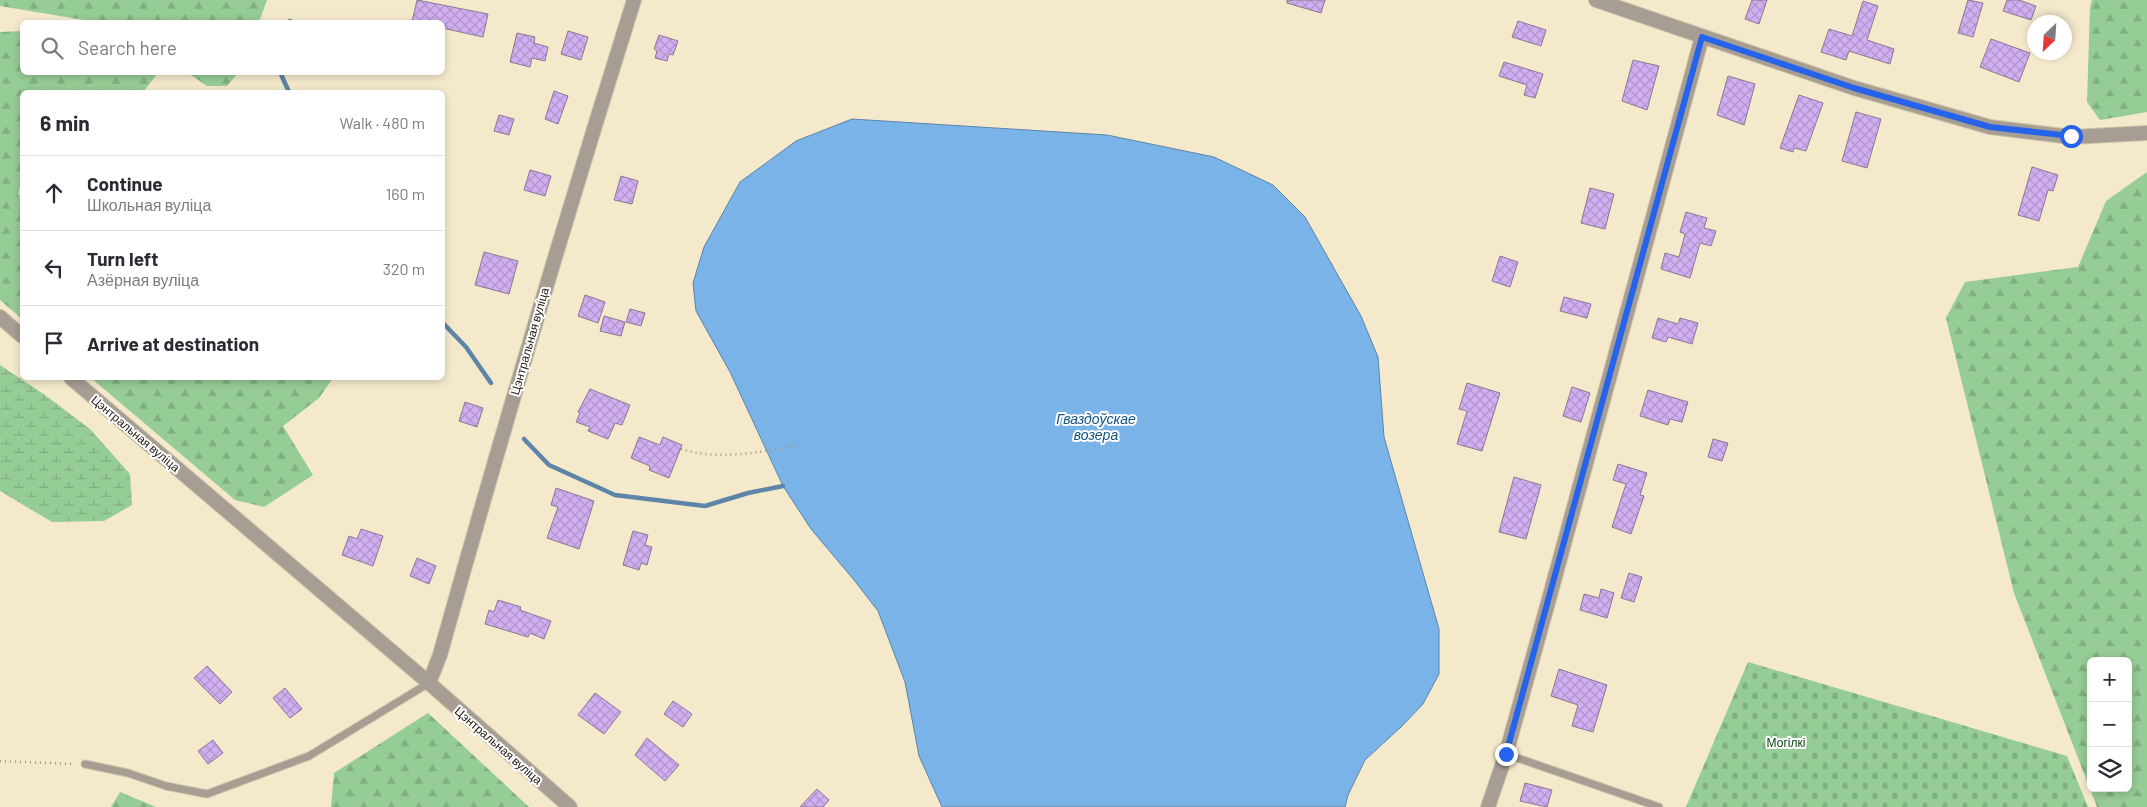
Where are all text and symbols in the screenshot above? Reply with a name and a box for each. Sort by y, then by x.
north arrow [2027,15,2072,60]
search box [20,20,445,75]
icon: search [38,34,66,62]
text: Search here [78,36,177,59]
text: 6 min [40,110,90,135]
text: Walk · 480 m [339,113,425,132]
route start [2060,125,2083,148]
text: Continue [87,172,163,195]
icon: ahead [40,179,68,207]
text: 160 m [386,184,425,203]
text: Школьная вуліца [87,195,211,214]
text: Turn left [87,247,158,270]
icon: left [40,254,68,282]
text: 320 m [383,259,425,278]
text: Азёрная вуліца [87,270,199,289]
street label: Цэнтральная вуліца [507,285,552,397]
icon: arrive [40,329,68,357]
text: Arrive at destination [87,332,259,355]
street label: Цэнтральная вуліца [88,392,183,475]
water label: Гваздоўскае возера [1056,410,1136,443]
map controls [2087,657,2132,792]
button: + [2087,657,2132,702]
button: − [2087,702,2132,747]
street label: Цэнтральная вуліца [452,703,546,788]
park label: Могілкі [1767,735,1805,749]
route end [1495,743,1518,766]
button: layers [2087,747,2132,792]

